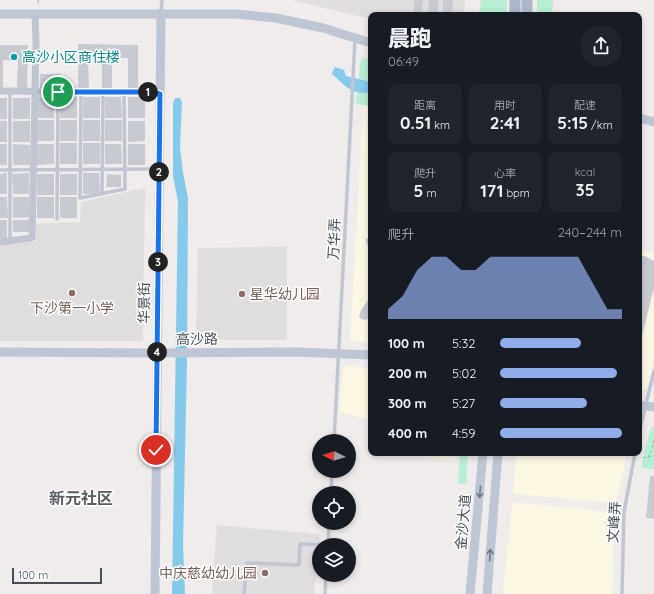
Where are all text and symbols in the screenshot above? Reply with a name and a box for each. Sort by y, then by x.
text: 晨跑 [388,24,432,52]
button: share [580,25,622,67]
place label: 高沙小区商住楼 [22,48,120,66]
marker: 高沙小区商住楼 [9,52,19,62]
text: 06:49 [388,53,419,69]
pin [41,75,75,109]
icon: arrive [47,81,69,103]
pin: 1 [138,82,158,102]
text: 1 [146,85,150,99]
text: 距离 [414,98,436,112]
text: 用时 [494,98,516,112]
text: 配速 [574,98,596,112]
text: 0.51 [400,112,431,133]
text: 2:41 [490,112,520,133]
text: 5:15 [557,112,588,133]
text: km [431,118,450,132]
text: /km [588,118,613,132]
pin: 2 [149,162,169,182]
text: 2 [156,165,162,179]
text: kcal [575,165,595,179]
text: 爬升 [414,166,436,180]
text: 心率 [494,166,516,180]
text: 35 [576,179,594,200]
text: 5 [414,180,423,201]
text: 171 [480,180,503,201]
text: m [423,186,436,200]
text: bpm [503,186,530,200]
street label: 万华弄 [324,218,344,260]
text: 240–244 m [558,224,622,240]
text: 爬升 [388,226,414,242]
pin: 3 [148,252,168,272]
text: 3 [155,255,161,269]
street label: 华景街 [135,282,153,324]
place label: 星华幼儿园 [250,285,320,303]
marker: 下沙第一小学 [67,288,77,298]
marker: 星华幼儿园 [237,289,247,299]
place label: 下沙第一小学 [30,299,114,317]
street label: 高沙路 [176,330,218,348]
text: 100 m [388,335,425,351]
text: 5:32 [452,335,476,351]
pin: 4 [147,342,167,362]
text: 4 [154,345,160,359]
text: 200 m [388,365,427,381]
text: 5:02 [452,365,476,381]
text: 300 m [388,395,427,411]
text: 5:27 [452,395,475,411]
text: 400 m [388,425,427,441]
text: 4:59 [452,425,476,441]
pin [139,433,173,467]
north arrow [312,434,356,478]
map controls [312,434,356,582]
icon: check [145,439,167,461]
one-way arrow [476,485,483,498]
button: locate [312,486,356,530]
district label: 新元社区 [49,488,113,508]
street label: 金沙大道 [452,493,474,551]
street label: 文峰弄 [604,500,624,544]
button: layers [312,538,356,582]
one-way arrow [487,549,494,562]
place label: 中庆慈幼幼儿园 [159,564,257,582]
scale bar [12,566,102,585]
text: 100 m [18,568,48,582]
marker: 中庆慈幼幼儿园 [260,568,270,578]

